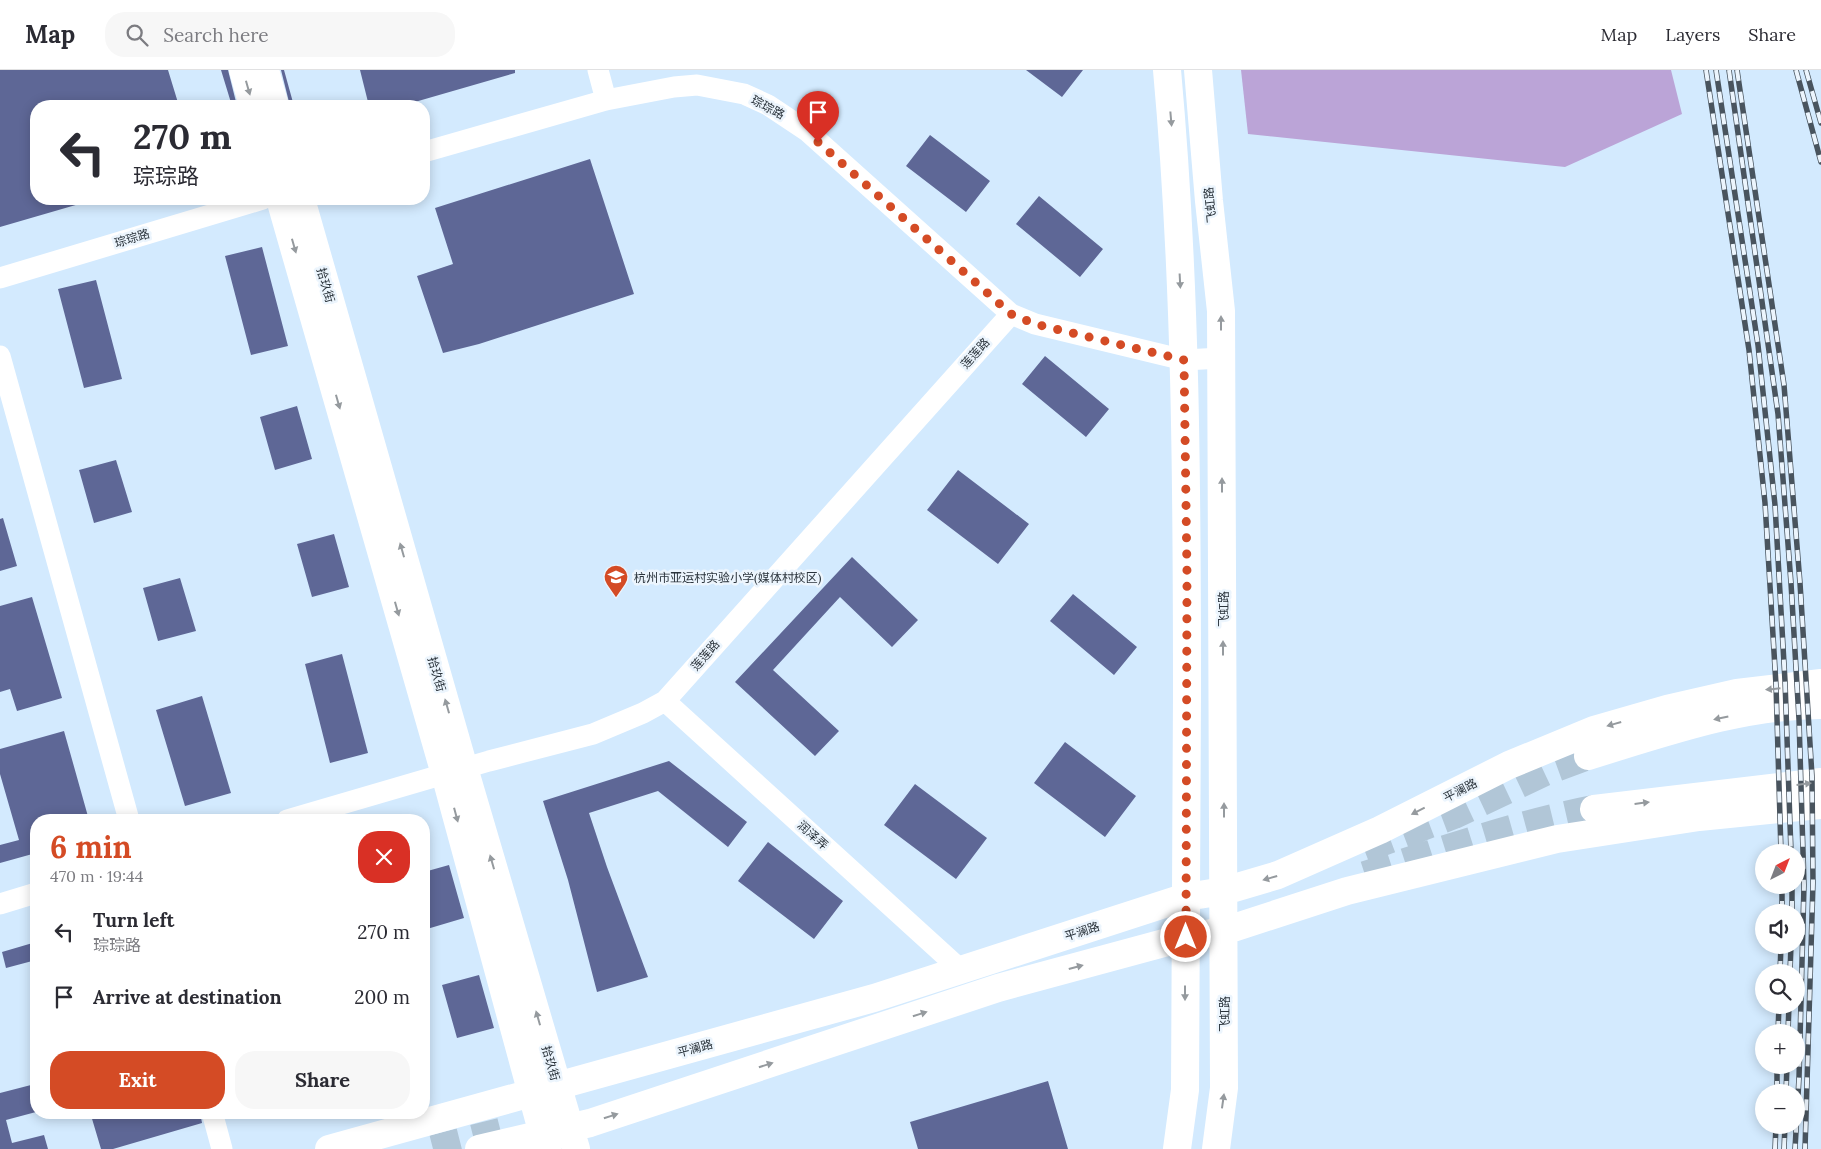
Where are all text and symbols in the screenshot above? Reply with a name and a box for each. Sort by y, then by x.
search box [105,12,455,57]
text: Map [25,19,75,50]
icon: search [123,21,151,49]
text: Search here [163,23,269,47]
text: Map [1601,23,1637,46]
text: Layers [1665,23,1720,46]
text: Share [1748,23,1796,46]
one-way arrow [245,81,253,96]
pin [797,91,839,142]
street label: 琮琮路 [749,92,787,122]
icon: arrive [804,98,832,126]
one-way arrow [1168,111,1176,127]
text: 270 m [133,114,232,159]
icon: left [50,120,115,185]
text: 琮琮路 [133,162,199,190]
street label: 飞虹路 [1201,186,1219,224]
street label: 琮琮路 [113,226,151,250]
one-way arrow [290,238,298,253]
street label: 拾玖街 [314,266,338,304]
one-way arrow [1177,273,1185,289]
one-way arrow [1217,314,1225,330]
street label: 莲莲路 [957,335,993,371]
one-way arrow [335,394,343,409]
one-way arrow [1218,477,1226,493]
one-way arrow [397,543,405,558]
school or university icon: 杭州市亚运村实验小学(媒体村校区) [603,564,629,598]
place label: 杭州市亚运村实验小学(媒体村校区) [634,570,822,586]
street label: 飞虹路 [1216,591,1231,627]
one-way arrow [394,601,402,616]
street label: 莲莲路 [688,636,722,674]
one-way arrow [1219,639,1227,655]
street label: 拾玖街 [425,655,449,693]
one-way arrow [1764,685,1780,693]
one-way arrow [442,699,450,714]
one-way arrow [1713,714,1728,722]
one-way arrow [1607,721,1622,729]
street label: 平澜路 [1441,775,1479,805]
one-way arrow [1796,780,1812,788]
one-way arrow [1635,799,1651,807]
one-way arrow [1220,802,1228,818]
one-way arrow [1411,807,1425,815]
one-way arrow [452,808,460,823]
street label: 润泽弄 [795,817,831,853]
text: 6 min [50,828,132,866]
button: close [358,831,410,883]
north arrow [1755,844,1805,894]
map controls [1755,844,1805,1134]
one-way arrow [488,855,496,870]
text: 470 m · 19:44 [50,866,143,886]
one-way arrow [1262,874,1277,882]
button: sound [1755,904,1805,954]
text: Turn left [93,908,174,932]
position arrow [1159,910,1211,962]
icon: left [50,918,78,946]
street label: 平澜路 [1063,918,1101,944]
text: 270 m [357,920,410,944]
text: 琮琮路 [93,935,141,955]
one-way arrow [1068,963,1083,971]
button: search [1755,964,1805,1014]
icon: arrive [50,983,78,1011]
text: Arrive at destination [93,985,282,1009]
text: 200 m [354,985,410,1009]
one-way arrow [1181,985,1189,1001]
street label: 飞虹路 [1217,996,1232,1032]
one-way arrow [913,1010,928,1018]
one-way arrow [533,1011,541,1026]
button: + [1755,1024,1805,1074]
street label: 平澜路 [676,1036,714,1060]
street label: 拾玖街 [539,1044,563,1082]
button: Exit [50,1051,225,1109]
button: Share [235,1051,410,1109]
one-way arrow [758,1061,773,1068]
button: − [1755,1084,1805,1134]
one-way arrow [1219,1092,1227,1108]
one-way arrow [604,1111,619,1119]

